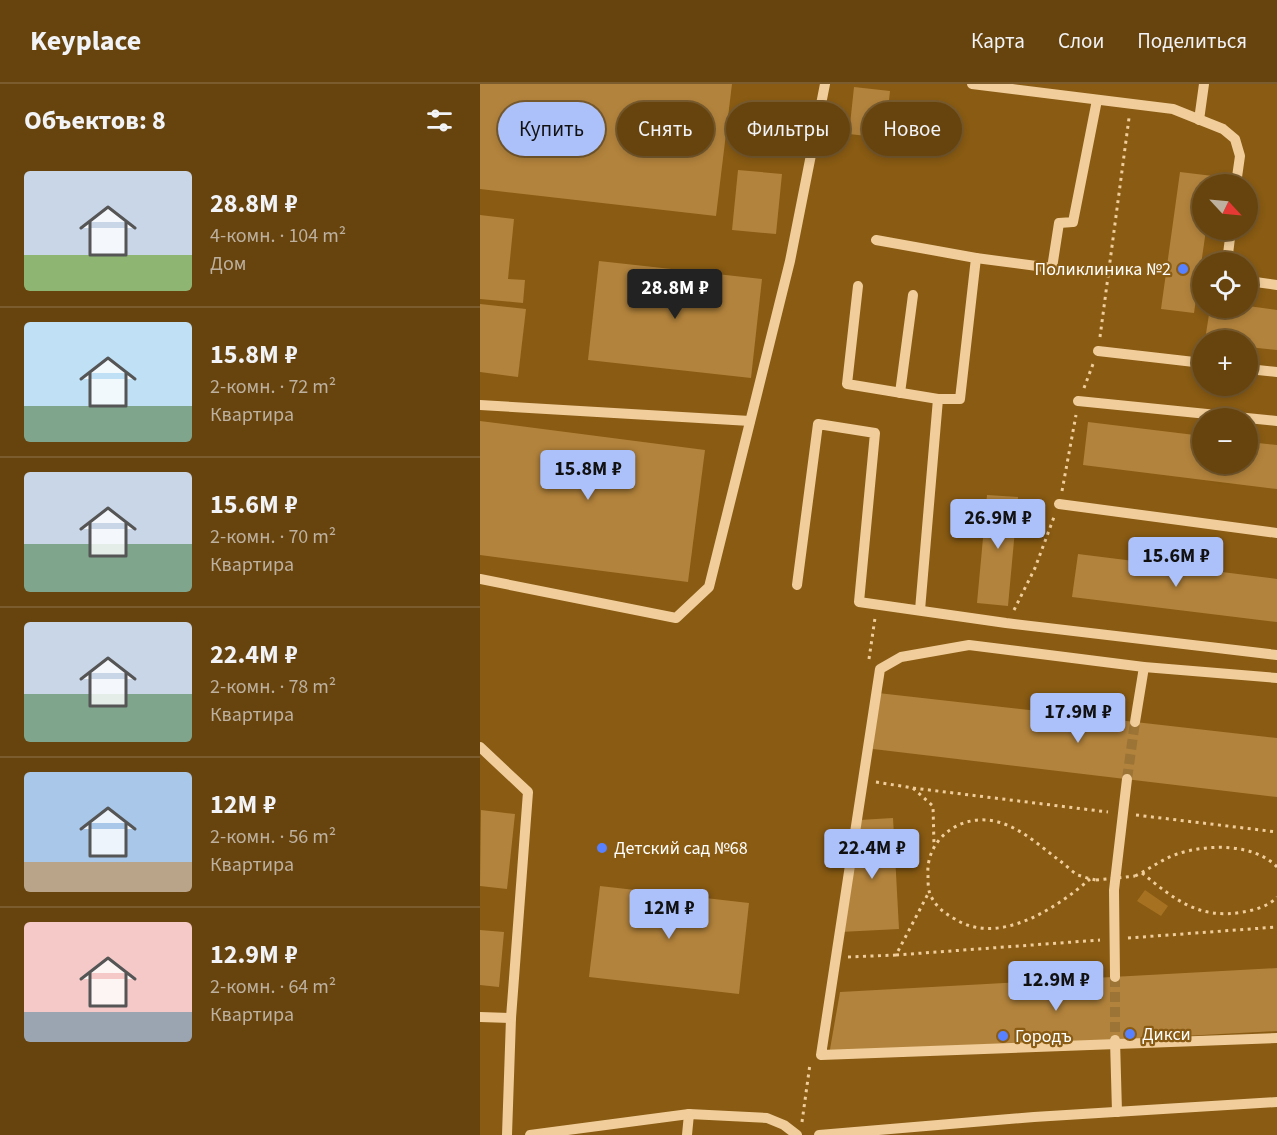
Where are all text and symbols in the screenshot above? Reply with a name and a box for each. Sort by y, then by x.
text: Keyplace [30,21,141,61]
text: Карта [971,26,1025,56]
text: Слои [1058,26,1104,56]
text: Поделиться [1137,26,1247,56]
text: Объектов: 8 [24,102,166,139]
chip: Купить [498,102,605,156]
chip: Снять [617,102,714,156]
chip: Фильтры [726,102,850,156]
chip: Новое [862,102,962,156]
icon: filters [423,104,456,137]
north arrow [1192,174,1258,240]
map controls [1192,174,1258,474]
text: 28.8M ₽ [210,185,298,222]
icon: home [72,195,144,267]
text: 4-комн. · 104 m² [210,222,346,250]
text: Дом [210,250,246,278]
button: locate [1192,252,1258,318]
place label: Поликлиника №2 [1035,257,1171,282]
marker: Поликлиника №2 [1176,262,1190,276]
pin: 28.8M ₽ [620,269,730,320]
text: 28.8M ₽ [641,274,709,302]
button: + [1192,330,1258,396]
text: 15.8M ₽ [210,336,298,373]
icon: home [72,346,144,418]
text: 2-комн. · 72 m² [210,373,336,401]
text: Квартира [210,401,294,429]
button: − [1192,408,1258,474]
pin: 15.8M ₽ [533,450,643,501]
text: 15.8M ₽ [554,455,622,483]
text: 15.6M ₽ [210,486,298,523]
icon: home [72,496,144,568]
pin: 26.9M ₽ [943,499,1053,550]
text: 26.9M ₽ [964,504,1032,532]
text: 2-комн. · 70 m² [210,523,336,551]
pin: 15.6M ₽ [1121,537,1231,588]
text: 15.6M ₽ [1142,542,1210,570]
text: Квартира [210,551,294,579]
text: 22.4M ₽ [210,636,298,673]
icon: home [72,646,144,718]
text: 2-комн. · 78 m² [210,673,336,701]
pin: 17.9M ₽ [1023,693,1133,744]
text: 17.9M ₽ [1044,698,1112,726]
text: Квартира [210,701,294,729]
text: 12M ₽ [210,786,276,823]
icon: home [72,796,144,868]
text: 2-комн. · 56 m² [210,823,336,851]
pin: 22.4M ₽ [817,829,927,880]
text: 22.4M ₽ [838,834,906,862]
place label: Детский сад №68 [614,836,748,861]
marker: Детский сад №68 [595,841,609,855]
text: Квартира [210,851,294,879]
pin: 12M ₽ [627,889,711,940]
text: 12M ₽ [644,894,694,922]
text: 12.9M ₽ [210,936,298,973]
icon: home [72,946,144,1018]
pin: 12.9M ₽ [1001,961,1111,1012]
text: 12.9M ₽ [1022,966,1090,994]
text: 2-комн. · 64 m² [210,973,336,1001]
text: Квартира [210,1001,294,1029]
place label: Дикси [1142,1022,1191,1047]
place label: Городъ [1015,1024,1072,1049]
marker: Дикси [1123,1027,1137,1041]
marker: Городъ [996,1029,1010,1043]

